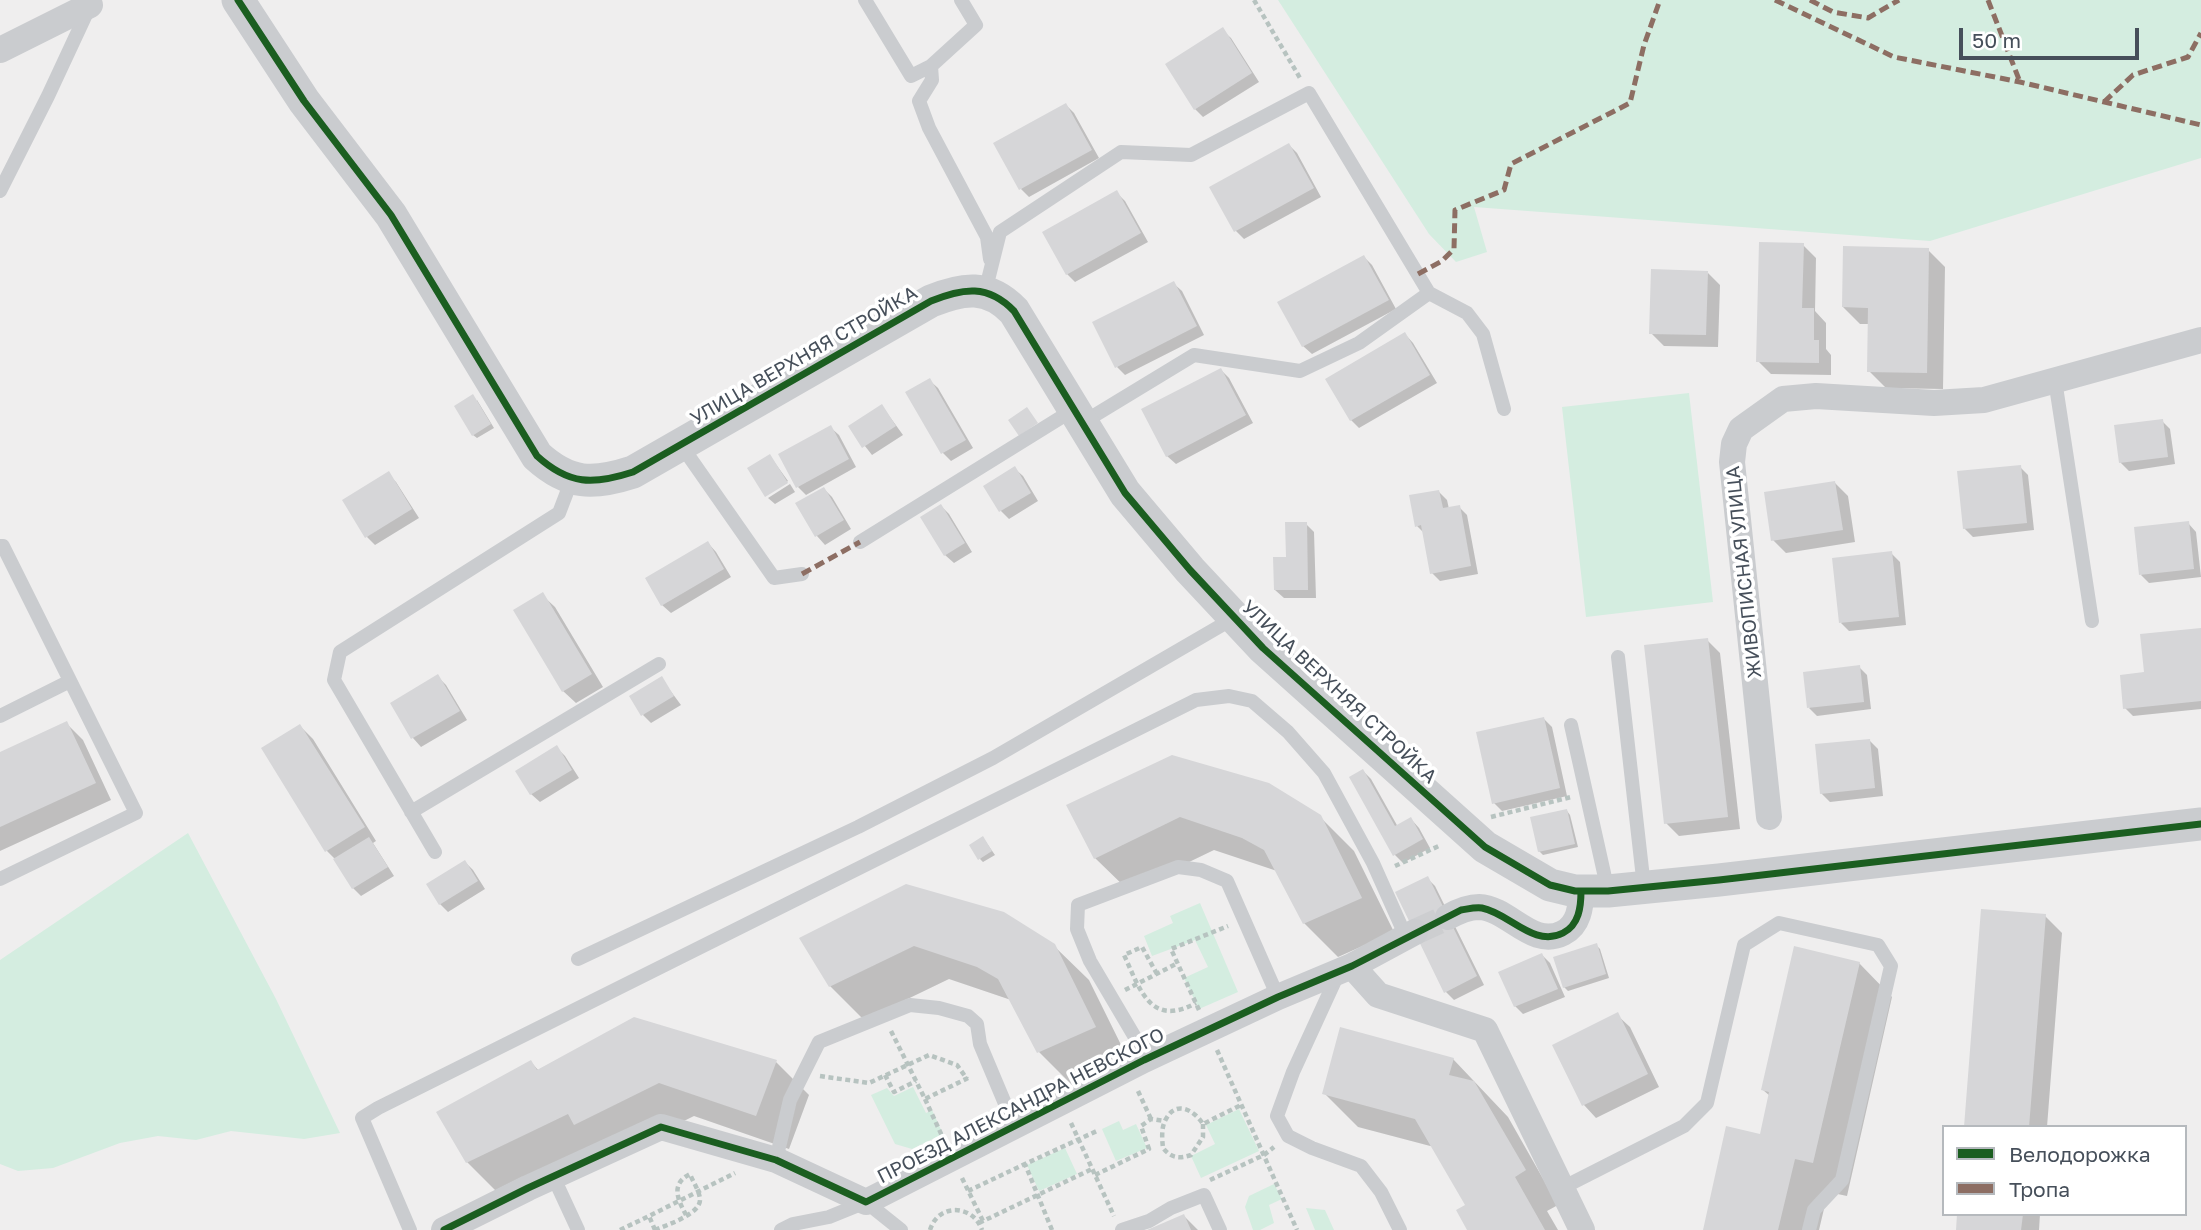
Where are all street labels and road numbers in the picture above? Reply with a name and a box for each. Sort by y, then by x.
street label: УЛИЦА ВЕРХНЯЯ СТРОЙКА [687,282,921,430]
street label: ЖИВОПИСНАЯ УЛИЦА [1722,465,1766,679]
street label: УЛИЦА ВЕРХНЯЯ СТРОЙКА [1237,596,1441,788]
street label: ПРОЕЗД АЛЕКСАНДРА НЕВСКОГО [874,1023,1168,1189]

